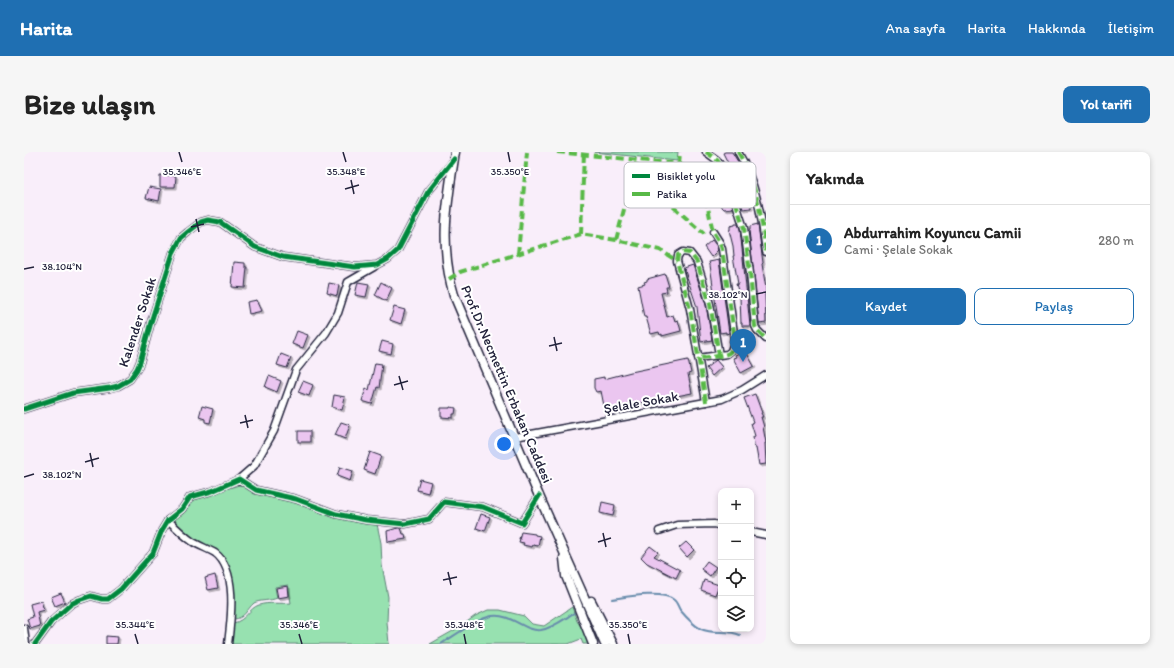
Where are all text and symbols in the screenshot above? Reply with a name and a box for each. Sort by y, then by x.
text: Harita [20,17,72,40]
text: Ana sayfa [886,20,945,37]
text: Harita [967,20,1006,37]
text: Hakkında [1028,20,1086,37]
text: İletişim [1108,20,1154,37]
button: Yol tarifi [1063,86,1150,123]
text: Bize ulaşın [24,87,155,121]
legend [624,162,756,208]
text: 35.346°E [163,165,202,178]
text: 35.348°E [327,165,366,178]
text: 35.350°E [491,165,530,178]
text: Yakında [806,168,864,188]
text: Bisiklet yolu [657,170,715,183]
text: Patika [657,188,687,201]
text: Abdurrahim Koyuncu Camii [844,224,1021,242]
text: 1 [816,233,822,248]
text: 280 m [1098,233,1134,248]
text: Cami · Şelale Sokak [844,242,953,257]
text: 38.104°N [42,260,82,273]
street label: Kalender Sokak [115,274,160,369]
street label: Prof.Dr.Necmettin Erbakan Caddesi [457,283,556,486]
text: 38.102°N [708,288,748,301]
button: Kaydet [806,288,966,325]
button: Paylaş [974,288,1134,325]
pin: 1 [730,329,756,362]
street label: Şelale Sokak [602,387,681,417]
your location [494,434,514,454]
text: 38.102°N [42,468,82,481]
map controls [718,488,754,632]
button: + [718,488,754,524]
button: − [718,524,754,560]
button: locate [718,560,754,596]
button: layers [718,596,754,632]
text: 35.344°E [115,618,155,631]
text: 35.346°E [280,618,319,631]
text: 35.348°E [445,618,484,631]
text: 35.350°E [609,618,648,631]

